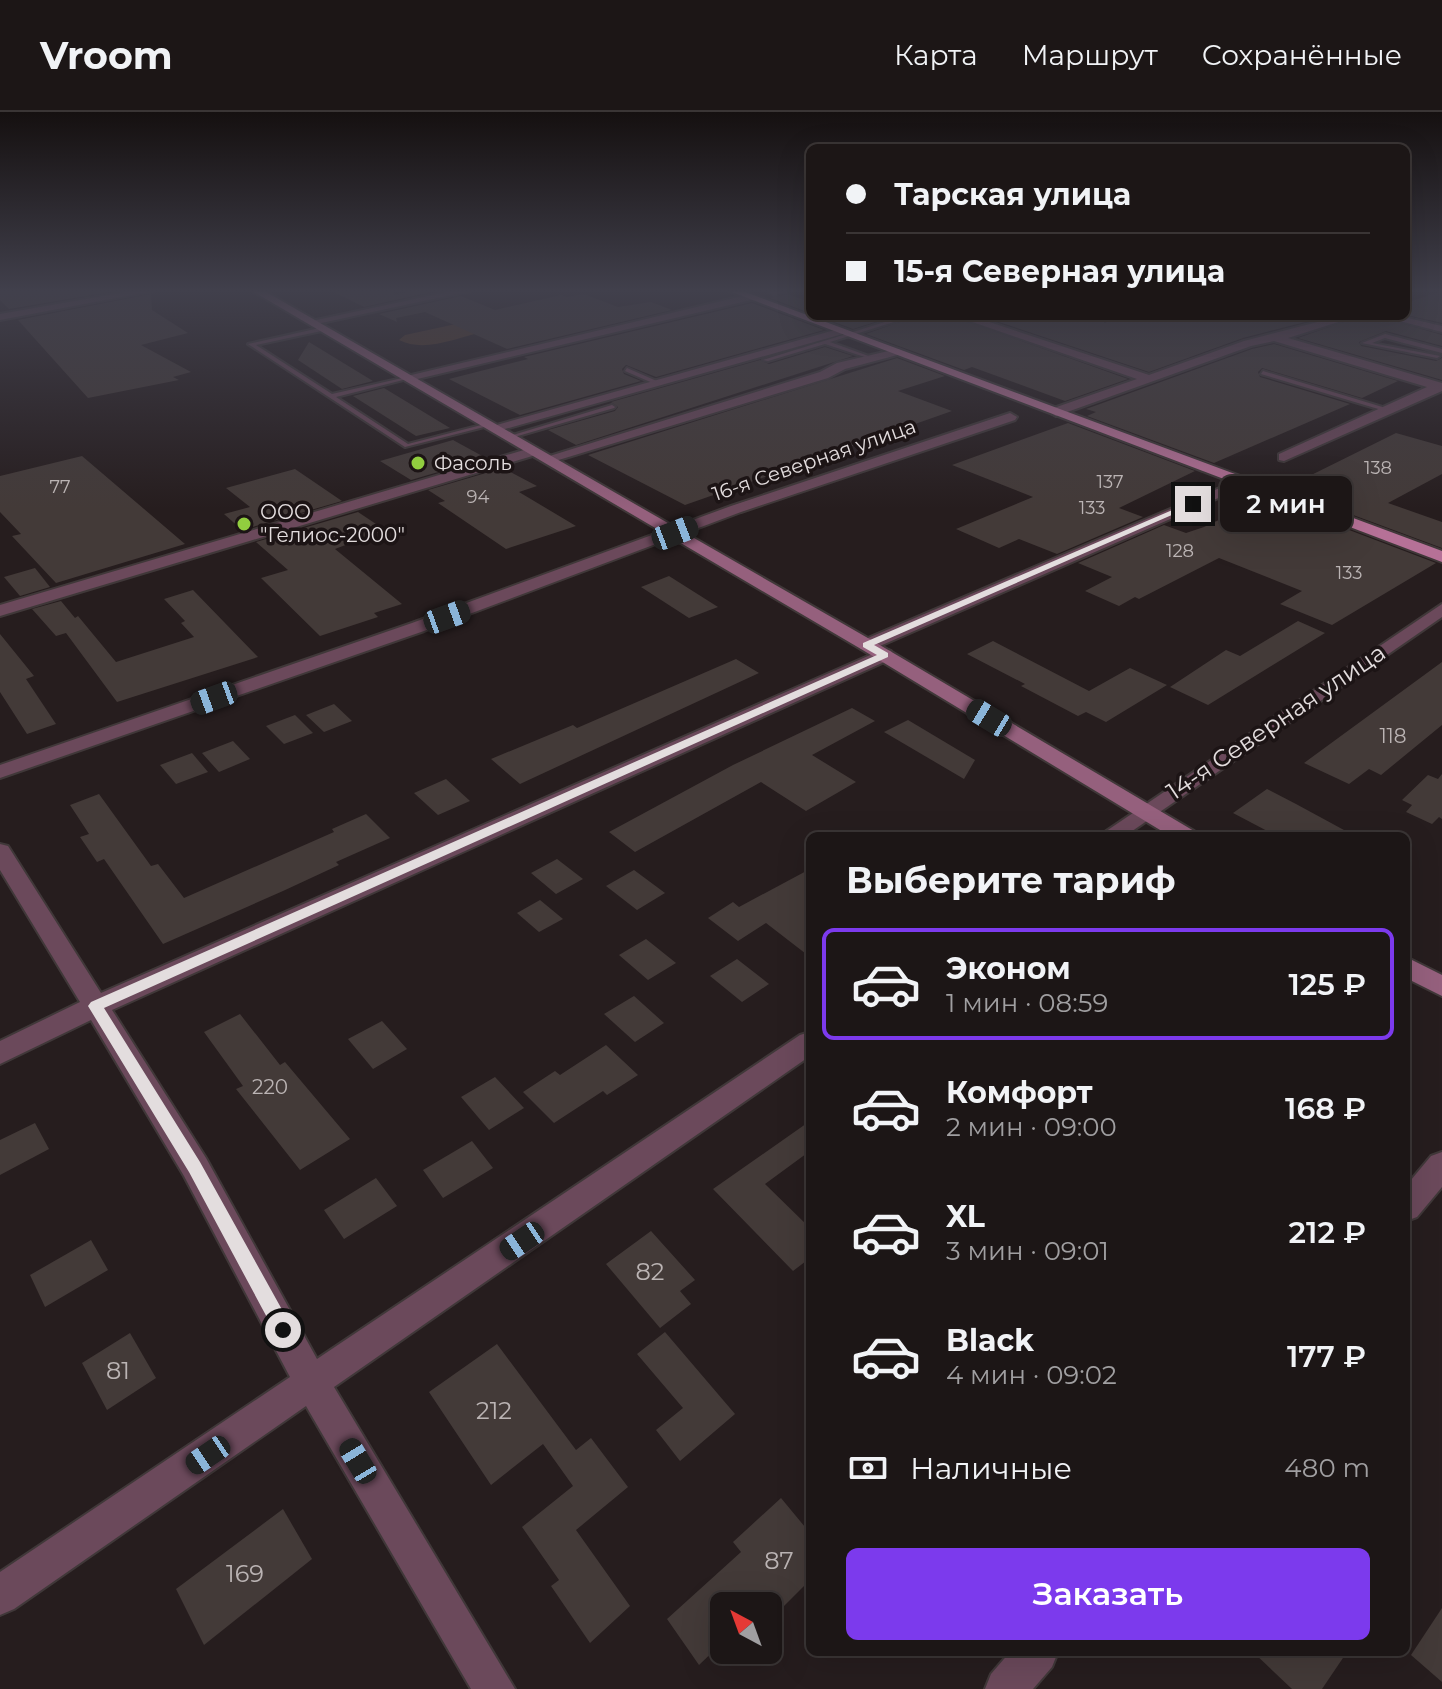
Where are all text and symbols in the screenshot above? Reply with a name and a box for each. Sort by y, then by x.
text: Vroom [40,32,173,79]
text: Карта [894,38,978,72]
text: Маршрут [1022,38,1158,72]
text: Сохранённые [1202,38,1402,72]
text: Тарская улица [894,176,1131,213]
text: 15-я Северная улица [894,253,1225,290]
street label: 16-я Северная улица [709,414,919,506]
place label: Фасоль [434,451,512,475]
marker: Фасоль [409,454,427,472]
house number: 138 [1364,457,1392,479]
house number: 137 [1096,471,1124,493]
house number: 77 [49,476,71,498]
callout: 2 мин [1221,476,1353,532]
house number: 94 [467,486,490,508]
route end [1175,486,1211,522]
text: 2 мин [1246,488,1326,520]
house number: 133 [1079,497,1105,519]
place label: ООО "Гелиос-2000" [260,500,405,547]
car [648,513,702,553]
marker: ООО "Гелиос-2000" [235,515,253,533]
house number: 128 [1166,540,1194,562]
house number: 133 [1336,562,1362,584]
car [420,598,474,636]
street label: 14-я Северная улица [1161,638,1391,806]
car [187,679,241,717]
car [962,695,1016,741]
house number: 118 [1379,724,1407,748]
text: Выберите тариф [846,858,1176,902]
icon: car [850,948,922,1020]
text: Эконом [946,950,1071,987]
text: 125 ₽ [1288,966,1366,1003]
text: 1 мин · 08:59 [946,987,1108,1019]
icon: car [850,1072,922,1144]
text: Комфорт [946,1074,1093,1111]
house number: 220 [252,1075,288,1099]
text: 168 ₽ [1285,1090,1366,1127]
text: 2 мин · 09:00 [946,1111,1117,1143]
icon: car [850,1196,922,1268]
text: XL [946,1198,985,1235]
text: 212 ₽ [1289,1214,1366,1251]
car [495,1218,549,1264]
text: 3 мин · 09:01 [946,1235,1109,1267]
house number: 82 [636,1257,664,1286]
route start [265,1312,301,1348]
icon: car [850,1320,922,1392]
text: Black [946,1322,1034,1359]
text: 177 ₽ [1287,1338,1366,1375]
house number: 81 [106,1356,130,1385]
text: 4 мин · 09:02 [946,1359,1117,1391]
house number: 212 [476,1396,512,1425]
car [181,1432,235,1478]
car [335,1434,381,1488]
icon: cash [846,1446,890,1490]
text: Наличные [910,1450,1072,1487]
text: 480 m [1284,1452,1370,1484]
house number: 87 [764,1546,794,1575]
button: Заказать [846,1548,1370,1640]
house number: 169 [226,1559,264,1588]
north arrow [710,1592,782,1664]
map controls [710,1592,782,1664]

